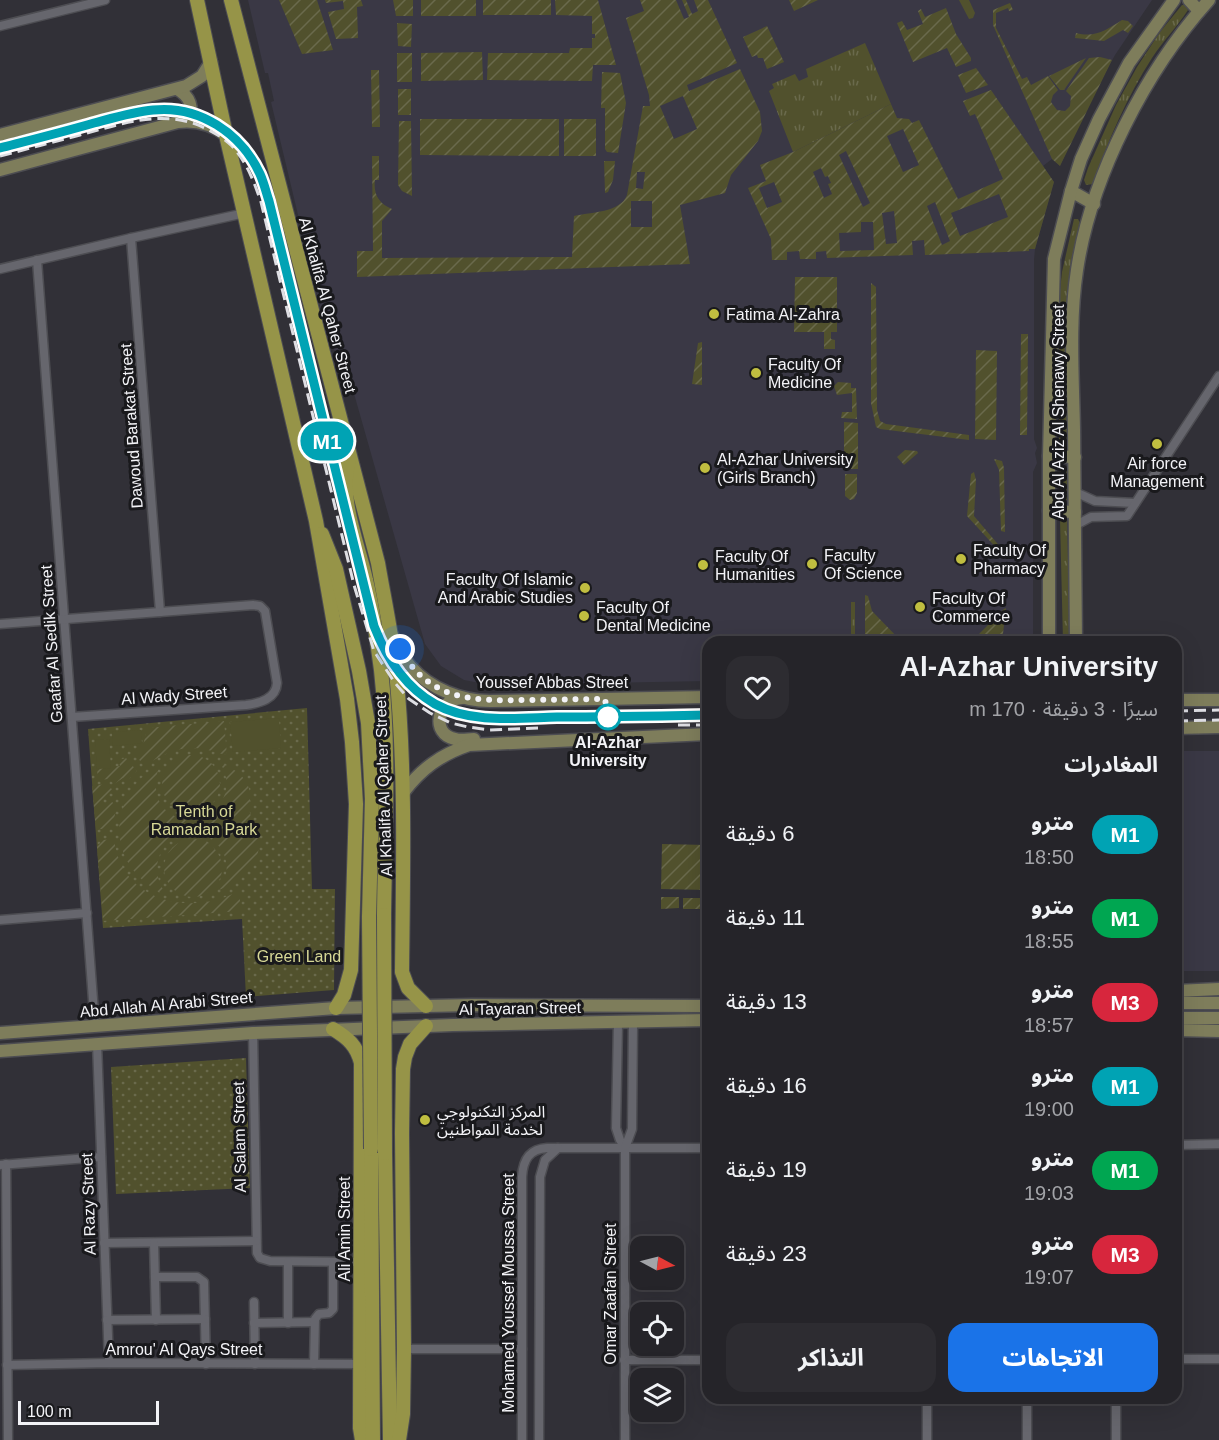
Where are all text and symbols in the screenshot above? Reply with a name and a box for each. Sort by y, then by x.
street label: Al Khalifa Al Qaher Street [296,215,359,395]
street label: Abd Al Aziz Al Shenawy Street [1050,304,1067,520]
place label: Fatima Al-Zahra [726,306,840,323]
marker: Fatima Al-Zahra [707,307,721,321]
street label: Dawoud Barakat Street [117,342,146,509]
place label: Faculty Of Medicine [768,356,841,391]
marker: Faculty Of Medicine [749,366,763,380]
line badge: M1 [300,422,354,460]
text: M1 [312,430,342,453]
marker: Air force Management [1150,437,1164,451]
place label: Al-Azhar University (Girls Branch) [717,451,853,486]
place label: Air force Management [1110,455,1204,490]
marker: Al-Azhar University (Girls Branch) [698,461,712,475]
place label: Faculty Of Pharmacy [973,542,1046,577]
place label: Faculty Of Science [824,547,902,582]
place label: Faculty Of Humanities [715,548,795,583]
marker: Faculty Of Pharmacy [954,552,968,566]
marker: Faculty Of Science [805,557,819,571]
marker: Faculty Of Humanities [696,558,710,572]
street label: Gaafar Al Sedik Street [37,564,65,724]
place label: Faculty Of Islamic And Arabic Studies [438,571,573,606]
marker: Faculty Of Islamic And Arabic Studies [578,581,592,595]
place label: Faculty Of Commerce [932,590,1010,625]
place label: Faculty Of Dental Medicine [596,599,711,634]
marker: Faculty Of Commerce [913,600,927,614]
marker: Faculty Of Dental Medicine [577,609,591,623]
your location [385,634,415,664]
text: Al-Azhar University [900,651,1158,682]
button: heart [726,656,789,719]
street label: Youssef Abbas Street [476,674,629,691]
street label: Al Wady Street [121,683,228,708]
street label: Al Khalifa Al Qaher Street [372,694,395,877]
text: سيرًا · 3 دقيقة · 170 m [969,698,1158,720]
marker: Al-Azhar University [595,704,621,730]
place label: Al-Azhar University [569,734,647,769]
text: المغادرات [1064,752,1158,777]
park label: Tenth of Ramadan Park [151,803,258,838]
text: مترو [1031,810,1074,835]
text: 6 دقيقة [726,821,794,846]
text: M1 [1110,823,1140,846]
text: 18:50 [1024,846,1074,868]
text: مترو [1031,894,1074,919]
text: 11 دقيقة [726,905,805,930]
text: M1 [1110,907,1140,930]
text: 18:55 [1024,930,1074,952]
park label: Green Land [257,948,341,965]
text: مترو [1031,978,1074,1003]
street label: Abd Allah Al Arabi Street [79,988,254,1021]
text: 13 دقيقة [726,989,807,1014]
text: M3 [1110,991,1140,1014]
street label: Al Tayaran Street [459,999,582,1018]
text: 18:57 [1024,1014,1074,1036]
text: مترو [1031,1062,1074,1087]
text: 16 دقيقة [726,1073,807,1098]
text: M1 [1110,1075,1140,1098]
street label: Al Salam Street [230,1081,249,1193]
text: 19:00 [1024,1098,1074,1120]
place label: المركز التكنولوجي لخدمة المواطنين [437,1103,545,1139]
marker: المركز التكنولوجي لخدمة المواطنين [418,1113,432,1127]
text: مترو [1031,1146,1074,1171]
street label: Al Razy Street [78,1152,99,1255]
text: 19 دقيقة [726,1157,807,1182]
text: M1 [1110,1159,1140,1182]
street label: Mohamed Youssef Moussa Street [500,1173,517,1413]
street label: Ali Amin Street [336,1176,353,1281]
text: 19:03 [1024,1182,1074,1204]
street label: Omar Zaafan Street [602,1223,619,1365]
text: مترو [1031,1230,1074,1255]
north arrow [630,1236,684,1290]
map controls [630,1236,684,1422]
text: 23 دقيقة [726,1241,807,1266]
text: M3 [1110,1243,1140,1266]
text: 19:07 [1024,1266,1074,1288]
button: locate [630,1302,684,1356]
button: التذاكر [726,1323,936,1392]
button: الاتجاهات [948,1323,1158,1392]
street label: Amrou' Al Qays Street [106,1341,263,1358]
button: layers [630,1368,684,1422]
scale bar [18,1398,159,1426]
text: 100 m [27,1403,71,1420]

